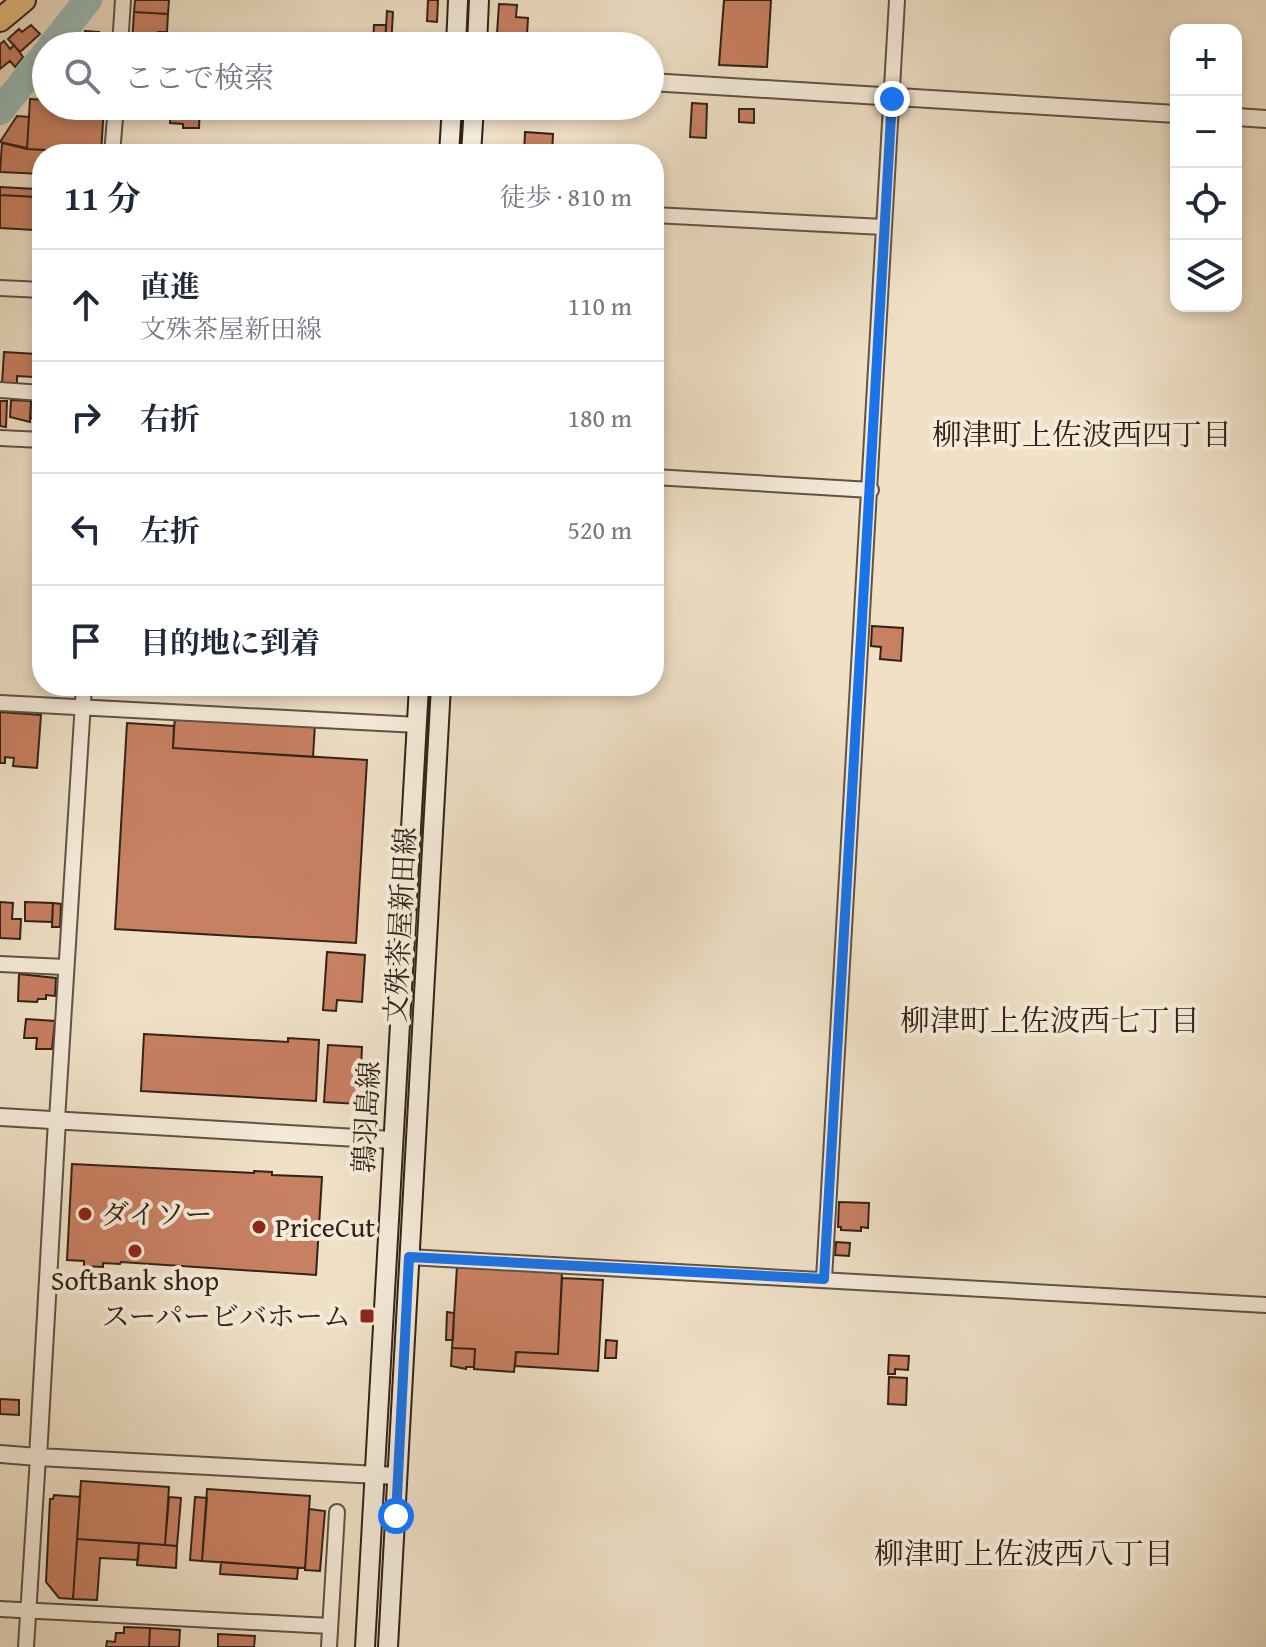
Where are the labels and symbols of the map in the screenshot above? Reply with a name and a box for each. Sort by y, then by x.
route end [874,81,910,117]
district label: 柳津町上佐波西四丁目 [932,412,1232,456]
street label: 文殊茶屋新田線 [374,826,425,1024]
district label: 柳津町上佐波西七丁目 [900,998,1200,1042]
street label: 鶉羽島線 [342,1060,389,1174]
place label: ダイソー [101,1193,212,1234]
marker: ダイソー [76,1205,94,1223]
place label: PriceCut [275,1206,375,1247]
marker: PriceCut [250,1218,268,1236]
marker: SoftBank shop [126,1242,144,1260]
place label: SoftBank shop [51,1259,219,1300]
place label: スーパービバホーム [102,1295,351,1336]
marker: スーパービバホーム [358,1307,376,1325]
route start [378,1498,414,1534]
district label: 柳津町上佐波西八丁目 [874,1531,1174,1575]

